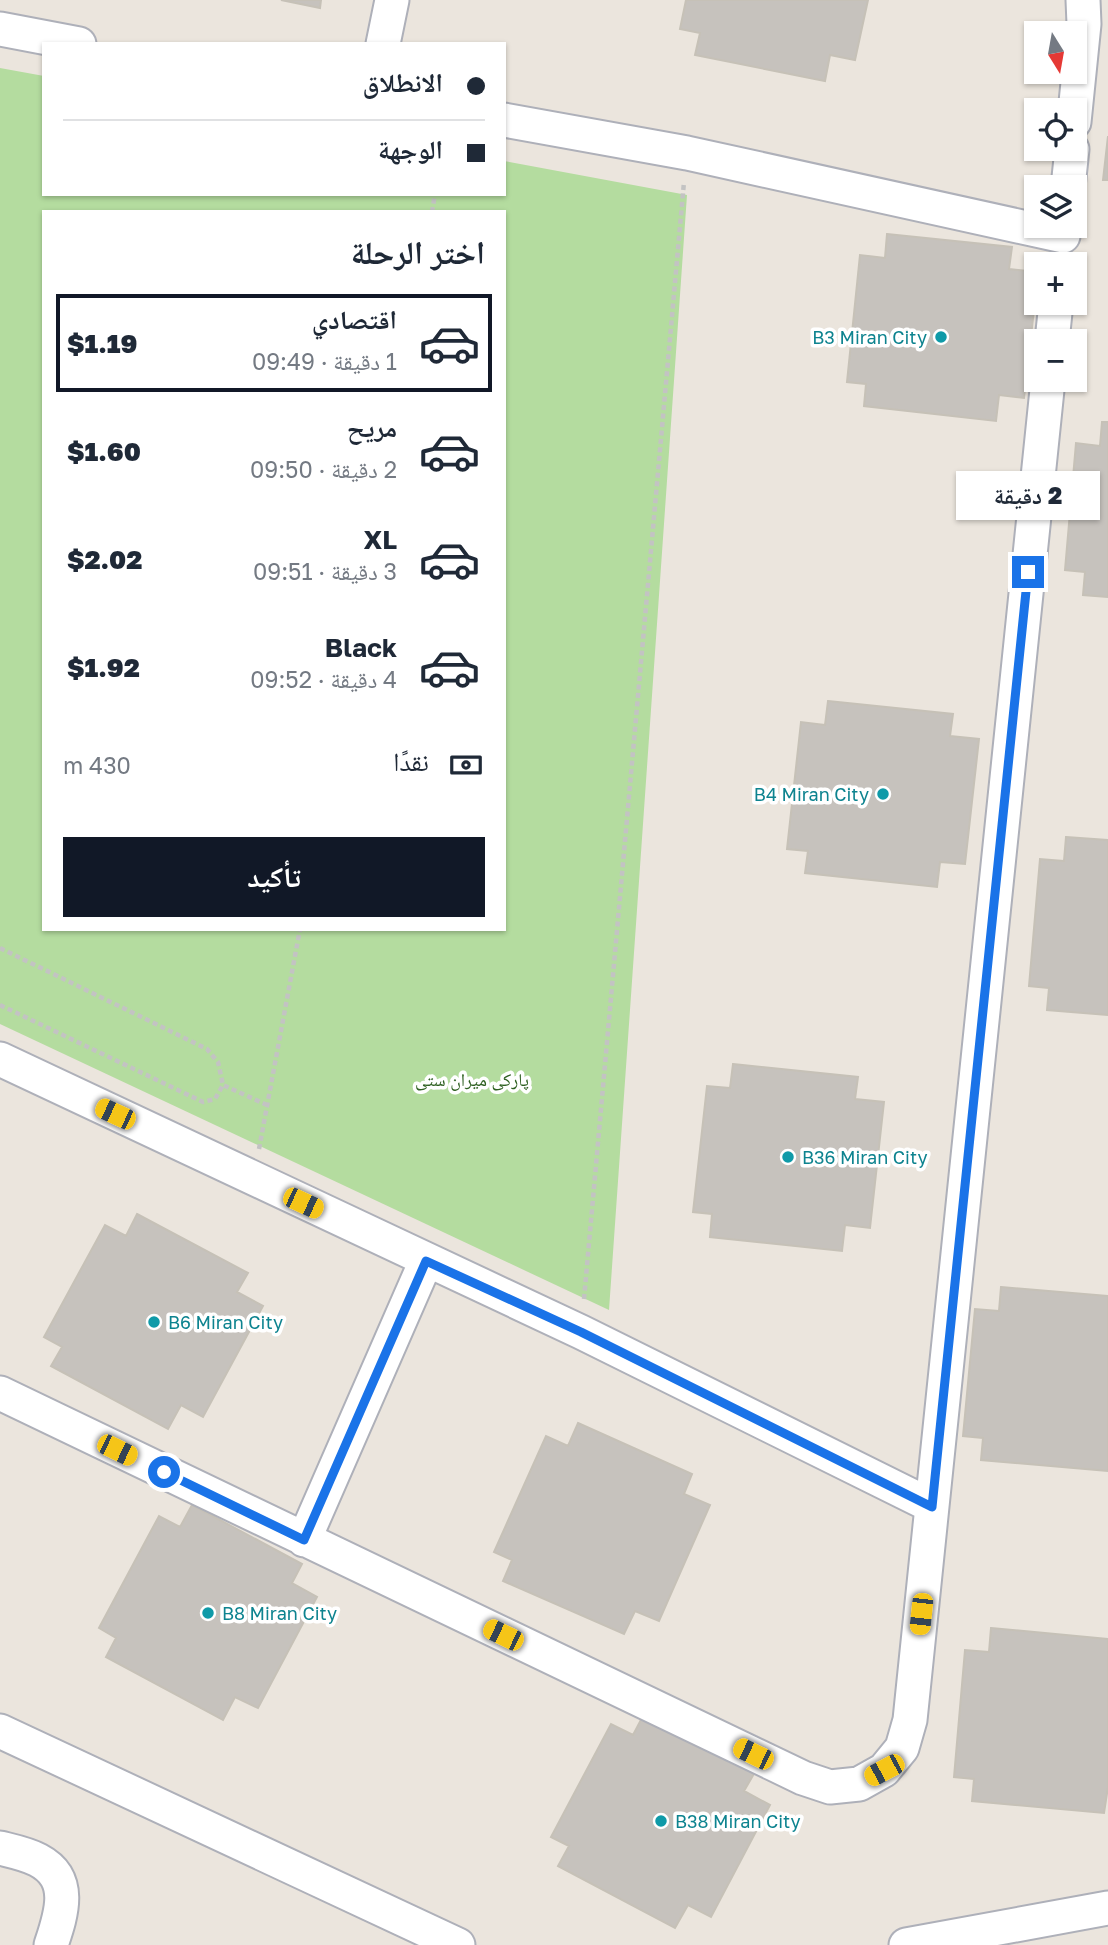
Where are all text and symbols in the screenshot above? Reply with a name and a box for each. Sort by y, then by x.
north arrow [1024,21,1087,84]
map controls [1024,21,1087,392]
text: الانطلاق [363,67,443,98]
button: locate [1024,98,1087,161]
text: الوجهة [378,134,443,165]
button: layers [1024,175,1087,238]
text: اختر الرحلة [351,233,485,271]
button: + [1024,252,1087,315]
text: اقتصادي [312,304,397,335]
icon: car [418,312,481,375]
place label: B3 Miran City [812,326,927,348]
text: $1.19 [67,328,137,359]
marker: B3 Miran City [933,329,949,345]
button: − [1024,329,1087,392]
text: 1 دقيقة · 09:49 [252,347,397,375]
text: مريح [347,412,397,443]
icon: car [418,420,481,483]
text: $1.60 [67,436,141,467]
text: 2 دقيقة · 09:50 [250,455,397,483]
callout: 2 دقيقة [956,470,1100,520]
text: 2 دقيقة [994,481,1062,509]
text: XL [363,524,397,555]
icon: car [418,528,481,591]
text: $2.02 [67,544,142,575]
route end [1012,556,1044,588]
text: 3 دقيقة · 09:51 [253,557,397,585]
text: Black [325,632,397,663]
icon: car [418,636,481,699]
text: $1.92 [67,652,140,683]
text: 4 دقيقة · 09:52 [250,665,397,693]
text: نقدًا [393,746,429,777]
icon: cash [447,746,485,784]
text: 430 m [63,751,131,779]
place label: B4 Miran City [754,783,869,805]
marker: B4 Miran City [875,786,891,802]
button: تأكيد [63,837,485,917]
park label: پارکی میران ستی [415,1068,529,1091]
car [92,1096,139,1132]
place label: B36 Miran City [802,1146,928,1168]
marker: B36 Miran City [780,1149,796,1165]
car [280,1185,327,1221]
place label: B6 Miran City [168,1311,283,1333]
marker: B6 Miran City [146,1314,162,1330]
car [94,1431,141,1469]
route start [148,1456,180,1488]
car [909,1592,934,1636]
place label: B8 Miran City [222,1602,337,1624]
marker: B8 Miran City [200,1605,216,1621]
car [480,1616,527,1654]
car [730,1735,777,1773]
car [861,1751,908,1789]
place label: B38 Miran City [675,1810,801,1832]
marker: B38 Miran City [653,1813,669,1829]

